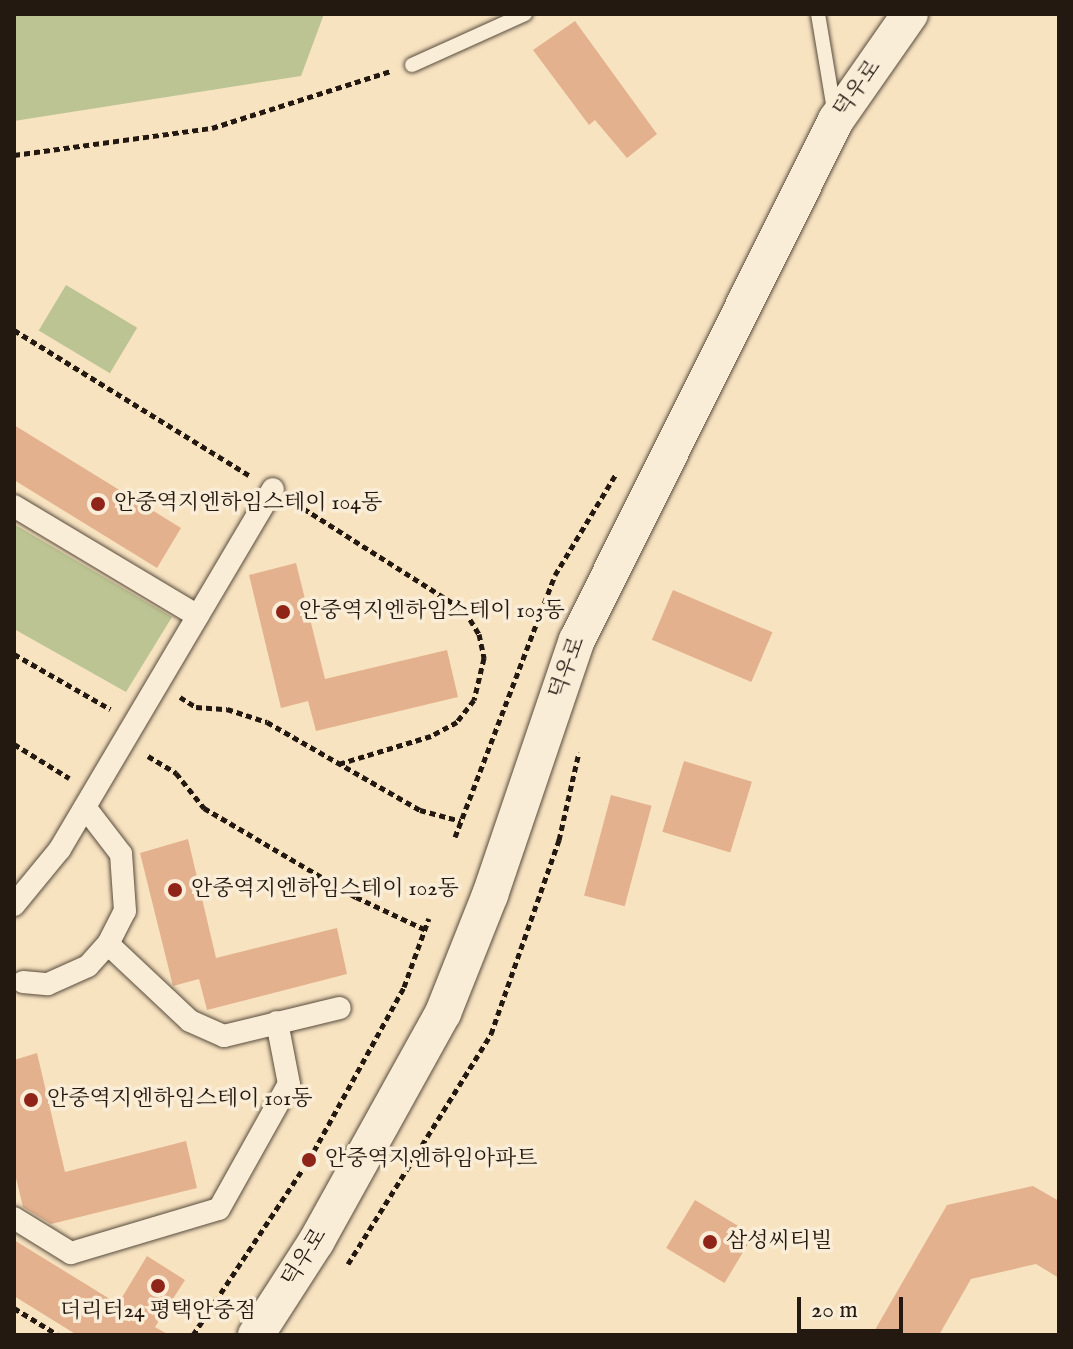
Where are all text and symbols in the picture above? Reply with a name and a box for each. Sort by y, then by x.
street label: 덕우로 [829,55,887,123]
place label: 안중역지엔하임스테이 104동 [114,491,382,517]
marker: 안중역지엔하임스테이 104동 [89,495,107,513]
place label: 안중역지엔하임스테이 103동 [299,599,565,625]
marker: 안중역지엔하임스테이 103동 [274,603,292,621]
street label: 덕우로 [545,634,591,702]
place label: 안중역지엔하임스테이 102동 [191,877,459,903]
marker: 안중역지엔하임스테이 102동 [166,881,184,899]
place label: 안중역지엔하임스테이 101동 [47,1087,313,1113]
marker: 안중역지엔하임스테이 101동 [22,1091,40,1109]
place label: 안중역지엔하임아파트 [325,1147,538,1173]
marker: 안중역지엔하임아파트 [300,1151,318,1169]
street label: 덕우로 [277,1224,333,1292]
place label: 삼성씨티빌 [726,1229,832,1255]
marker: 삼성씨티빌 [701,1233,719,1251]
marker: 더리터24 평택안중점 [149,1277,167,1295]
scale bar [801,1281,907,1331]
text: 20 m [811,1295,858,1326]
place label: 더리터24 평택안중점 [60,1299,256,1325]

